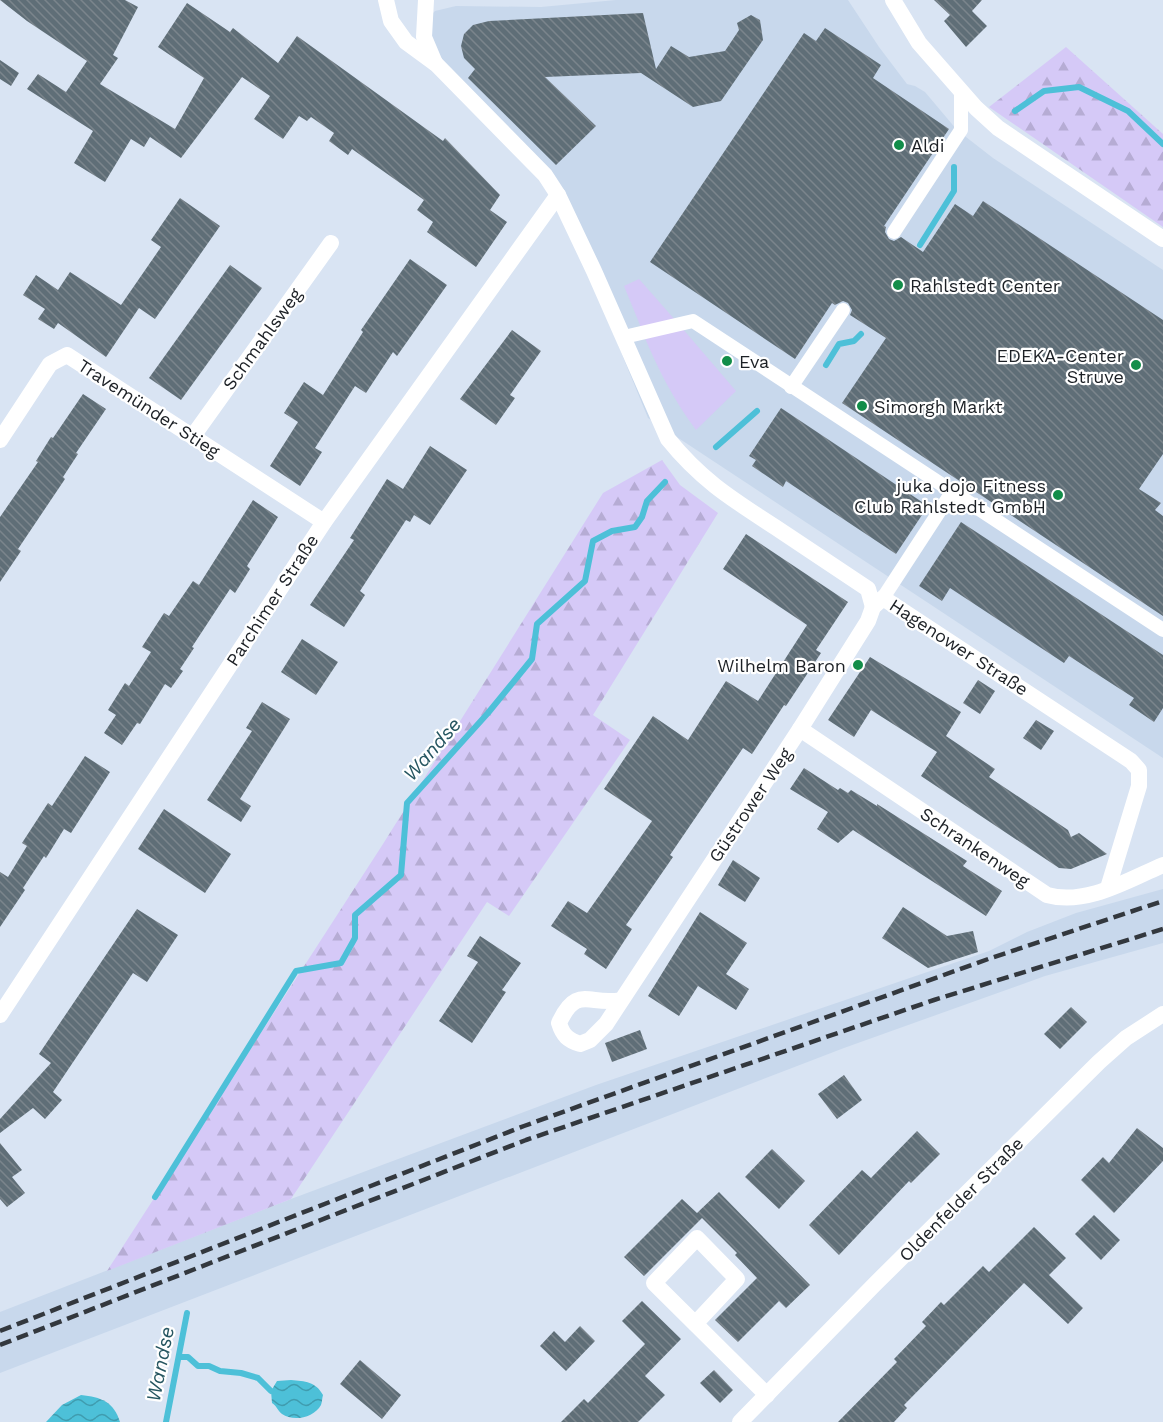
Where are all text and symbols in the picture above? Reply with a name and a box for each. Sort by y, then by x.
place label: Aldi [911,135,944,156]
marker: Aldi [892,138,906,152]
place label: Rahlstedt Center [910,275,1060,296]
marker: Rahlstedt Center [891,278,905,292]
street label: Schmahlsweg [218,284,306,394]
place label: EDEKA-Center Struve [997,345,1124,387]
place label: Eva [739,351,769,372]
street label: Travemünder Stieg [74,354,224,462]
marker: Eva [720,354,734,368]
marker: EDEKA-Center Struve [1129,358,1143,372]
place label: Simorgh Markt [874,396,1003,417]
marker: Simorgh Markt [855,399,869,413]
place label: juka dojo Fitness Club Rahlstedt GmbH [854,475,1046,517]
marker: juka dojo Fitness Club Rahlstedt GmbH [1051,488,1065,502]
street label: Parchimer Straße [222,530,322,670]
street label: Hagenower Straße [886,594,1032,700]
place label: Wilhelm Baron [717,655,846,676]
marker: Wilhelm Baron [851,658,865,672]
water label: Wandse [398,712,466,786]
street label: Güstrower Weg [704,744,796,866]
street label: Schrankenweg [916,803,1034,891]
street label: Oldenfelder Straße [895,1133,1027,1265]
water label: Wandse [141,1324,179,1404]

